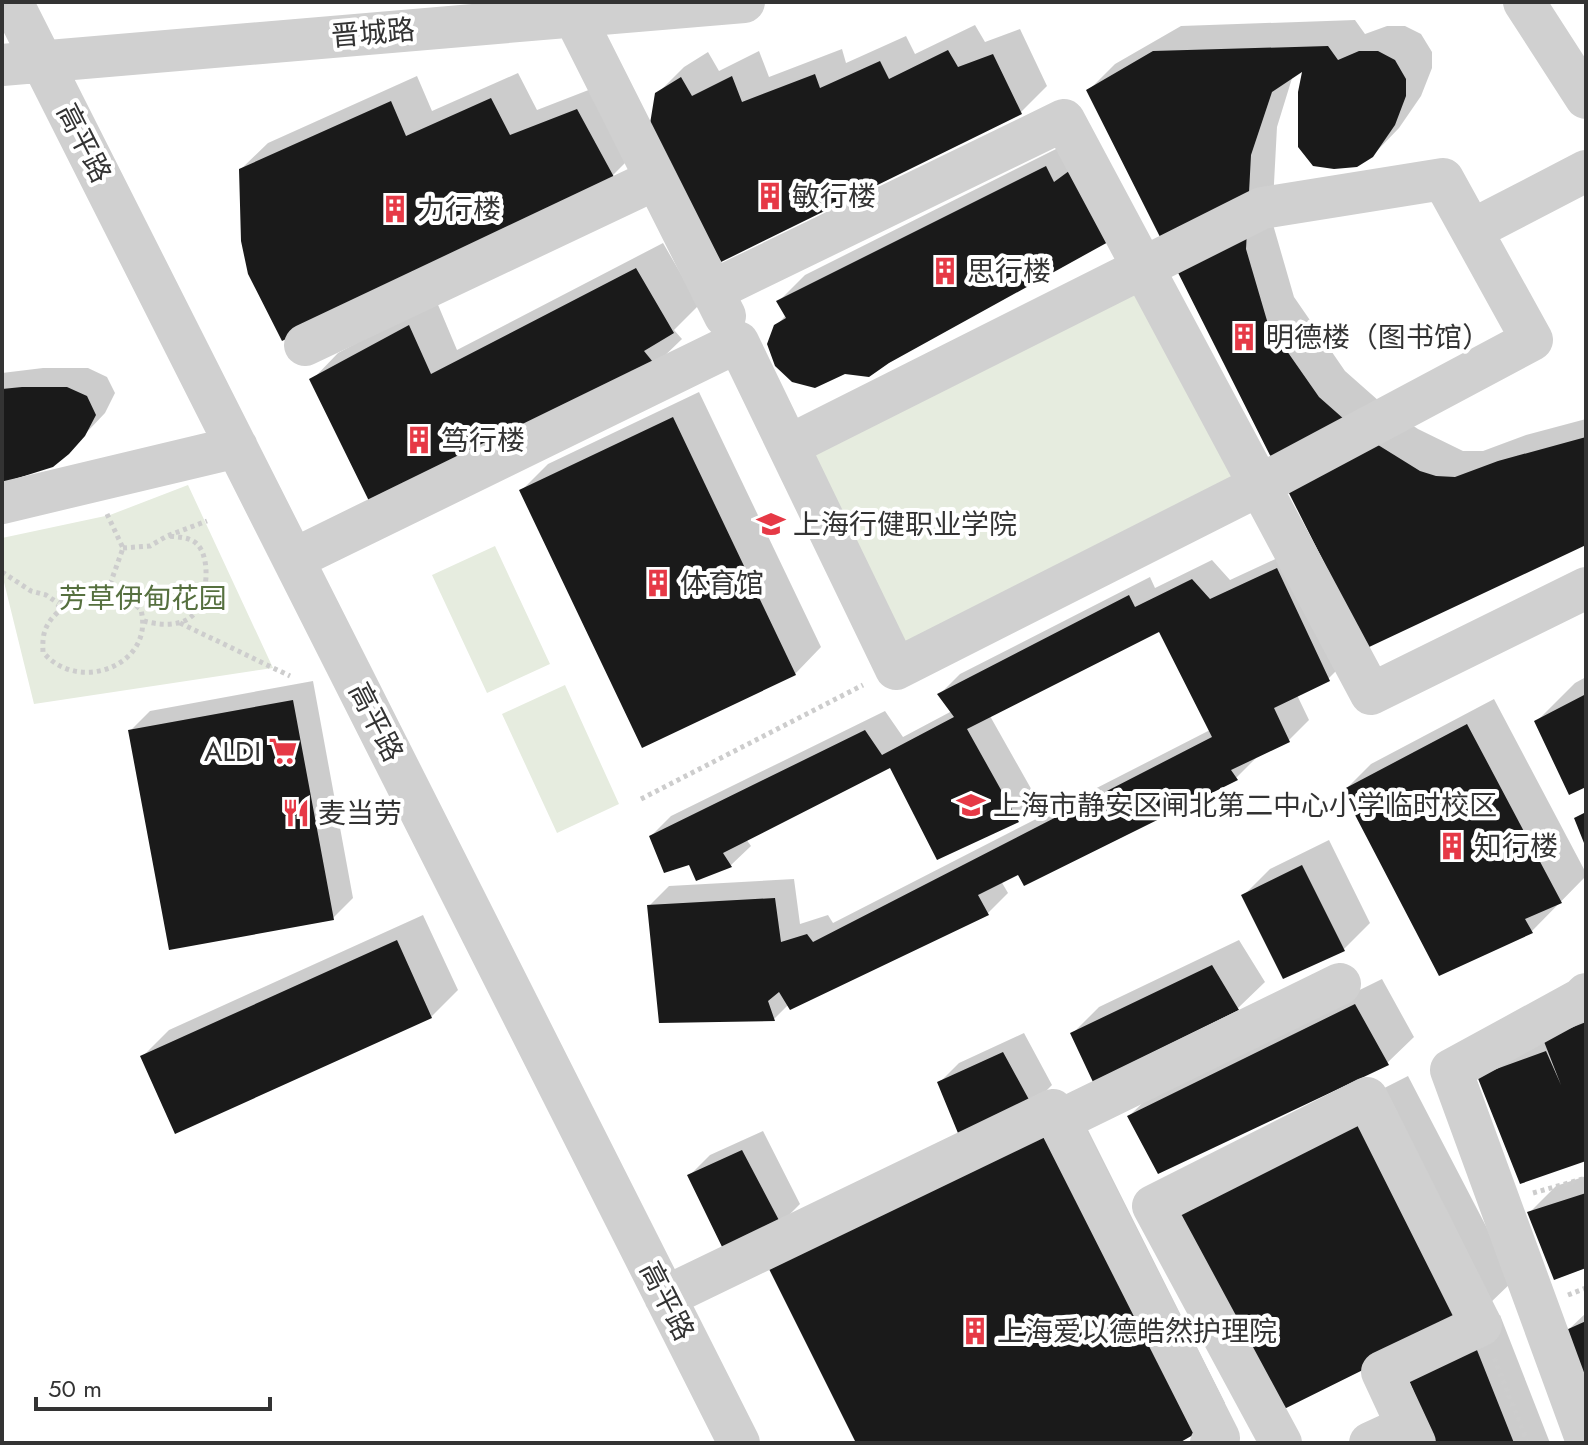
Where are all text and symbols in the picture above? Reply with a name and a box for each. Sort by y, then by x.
street label: 晋城路 [329,9,417,57]
street label: 高平路 [47,96,121,190]
place label: 敏行楼 [792,176,876,217]
building icon: 敏行楼 [755,181,785,211]
place label: 力行楼 [417,189,501,230]
building icon: 力行楼 [380,194,410,224]
place label: 思行楼 [967,251,1051,292]
building icon: 思行楼 [930,256,960,286]
place label: 明德楼（图书馆） [1266,317,1490,358]
building icon: 明德楼（图书馆） [1229,322,1259,352]
place label: 笃行楼 [441,420,525,461]
building icon: 笃行楼 [404,425,434,455]
place label: 上海行健职业学院 [793,504,1017,545]
school or university icon: 上海行健职业学院 [756,509,786,539]
place label: 体育馆 [680,563,764,604]
building icon: 体育馆 [643,568,673,598]
park label: 芳草伊甸花园 [59,578,227,619]
street label: 高平路 [339,675,413,769]
place label: ALDI [204,731,261,772]
supermarket icon: ALDI [268,736,298,766]
place label: 上海市静安区闸北第二中心小学临时校区 [993,785,1497,826]
school or university icon: 上海市静安区闸北第二中心小学临时校区 [956,790,986,820]
place label: 麦当劳 [318,793,402,834]
restaurant icon: 麦当劳 [281,798,311,828]
place label: 知行楼 [1474,826,1558,867]
building icon: 知行楼 [1437,831,1467,861]
street label: 高平路 [630,1254,704,1348]
place label: 上海爱以德皓然护理院 [997,1311,1277,1352]
building icon: 上海爱以德皓然护理院 [960,1316,990,1346]
scale bar [36,1361,270,1411]
text: 50 m [48,1371,102,1406]

